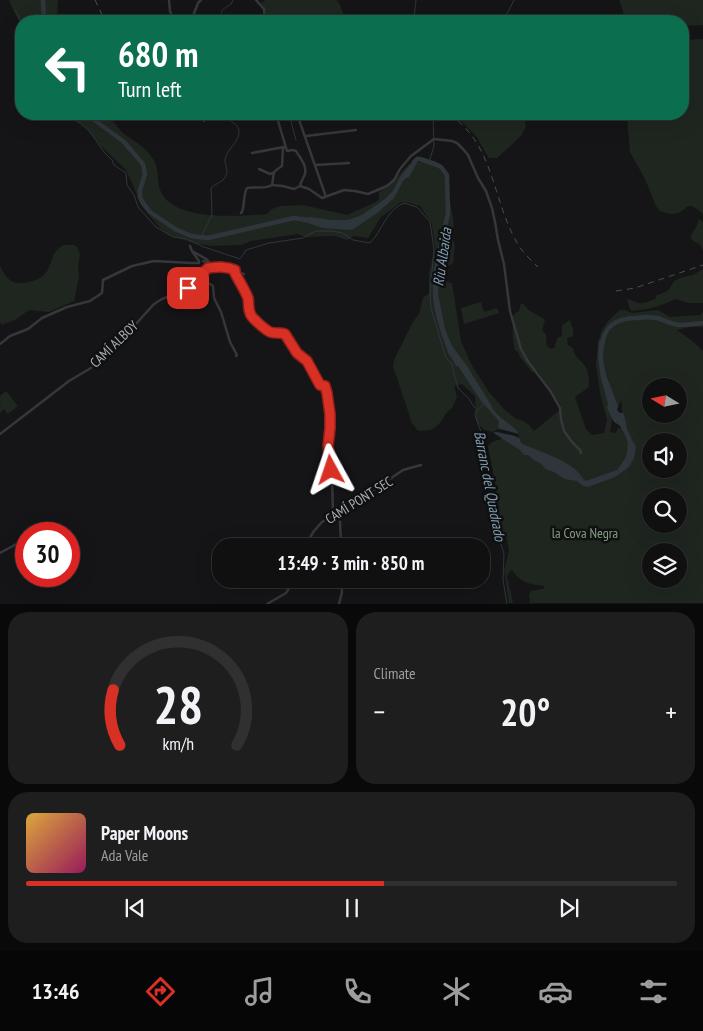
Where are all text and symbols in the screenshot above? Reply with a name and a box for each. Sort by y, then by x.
text: 680 m [118,31,199,77]
icon: left [35,35,100,100]
text: Turn left [118,75,182,103]
water label: Riu Albaida [429,226,456,287]
pin [167,267,209,309]
icon: arrive [174,274,202,302]
street label: CAMÍ ALBOY [86,316,142,371]
north arrow [642,378,688,422]
map controls [642,378,687,588]
water label: Barranc del Quadrado [470,429,510,544]
button: sound [642,433,687,478]
position arrow [304,443,356,495]
street label: CAMÍ PONT SEC [322,472,397,528]
button: search [642,488,687,533]
speed limit sign: 30 [15,522,80,587]
park label: la Cova Negra [552,524,618,542]
button: layers [642,543,687,588]
text: 13:49 · 3 min · 850 m [278,551,424,575]
text: Climate [374,663,416,683]
text: 28 [153,671,203,738]
text: 20° [500,687,550,736]
text: − [374,693,385,730]
text: + [665,693,677,730]
text: km/h [162,732,194,755]
text: Paper Moons [101,821,188,845]
text: Ada Vale [101,845,148,865]
icon: previous [121,894,149,922]
icon: pause [338,894,366,922]
icon: next [555,894,583,922]
icon: directions [143,974,178,1009]
icon: music [242,974,277,1009]
icon: phone [340,974,375,1009]
icon: climate [439,974,474,1009]
icon: car [538,974,573,1009]
icon: filters [636,974,671,1009]
text: 13:46 [32,977,79,1005]

